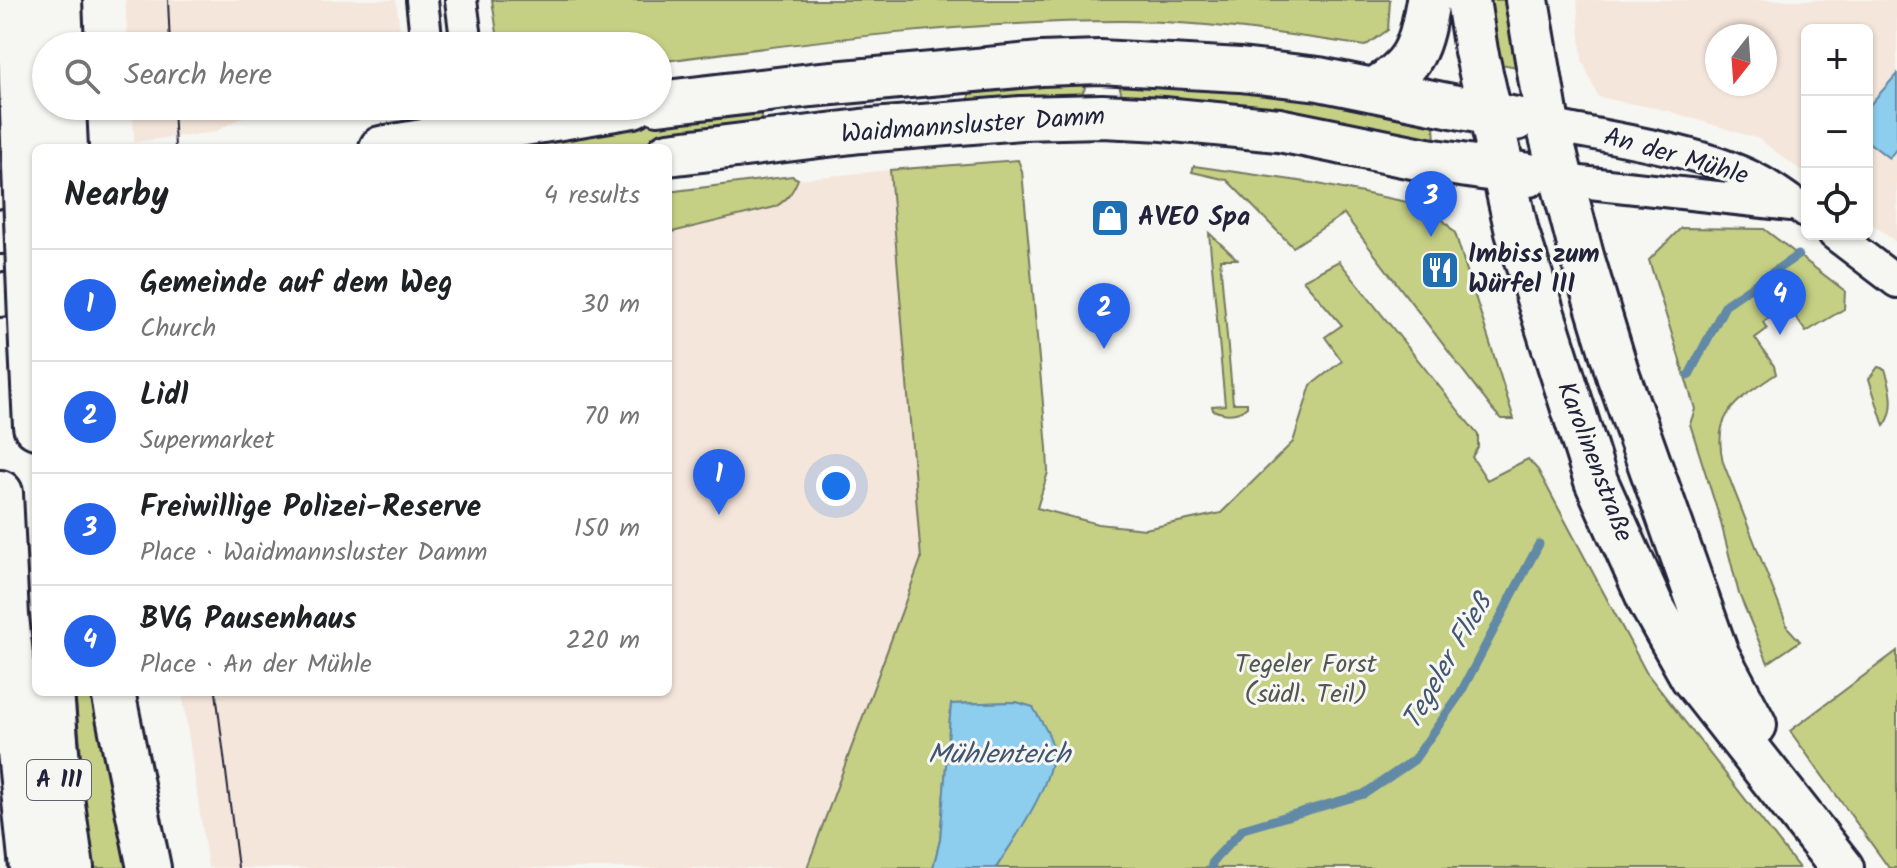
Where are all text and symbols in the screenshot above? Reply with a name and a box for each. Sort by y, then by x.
north arrow [1705,24,1777,96]
map controls [1801,24,1873,240]
button: + [1801,24,1873,96]
search box [32,32,672,120]
text: Search here [124,52,272,100]
icon: search [60,54,104,98]
street label: Waidmannsluster Damm [840,96,1106,156]
button: − [1801,96,1873,168]
street label: An der Mühle [1599,116,1754,198]
button: locate [1801,168,1873,240]
text: Nearby [64,169,169,223]
pin: 3 [1405,171,1457,237]
text: 4 results [544,175,640,217]
shop icon: AVEO Spa [1089,197,1131,239]
place label: AVEO Spa [1138,197,1250,239]
place label: Imbiss zum Würfel III [1468,234,1600,306]
restaurant icon: Imbiss zum Würfel III [1419,249,1461,291]
text: Gemeinde auf dem Weg [140,260,453,308]
pin: 4 [1754,269,1806,335]
pin: 2 [1078,283,1130,349]
text: 1 [86,284,94,326]
text: 30 m [581,284,640,326]
text: Church [140,308,216,350]
text: Lidl [140,372,188,420]
street label: Karolinenstraße [1544,376,1644,549]
text: 2 [82,396,98,438]
text: 70 m [584,396,640,438]
text: Supermarket [140,420,275,462]
pin: 1 [693,449,745,515]
your location [816,466,856,506]
text: Freiwillige Polizei-Reserve [140,484,481,532]
text: 3 [83,508,97,550]
text: 150 m [574,508,640,550]
text: Place · Waidmannsluster Damm [140,532,487,574]
water label: Tegeler Fließ [1391,583,1506,738]
text: BVG Pausenhaus [140,596,357,644]
text: 4 [83,620,97,662]
text: 220 m [566,620,640,662]
text: Place · An der Mühle [140,644,372,686]
park label: Tegeler Forst (südl. Teil) [1235,644,1378,716]
water label: Mühlenteich [928,733,1072,778]
road number: A 111 [27,760,91,800]

